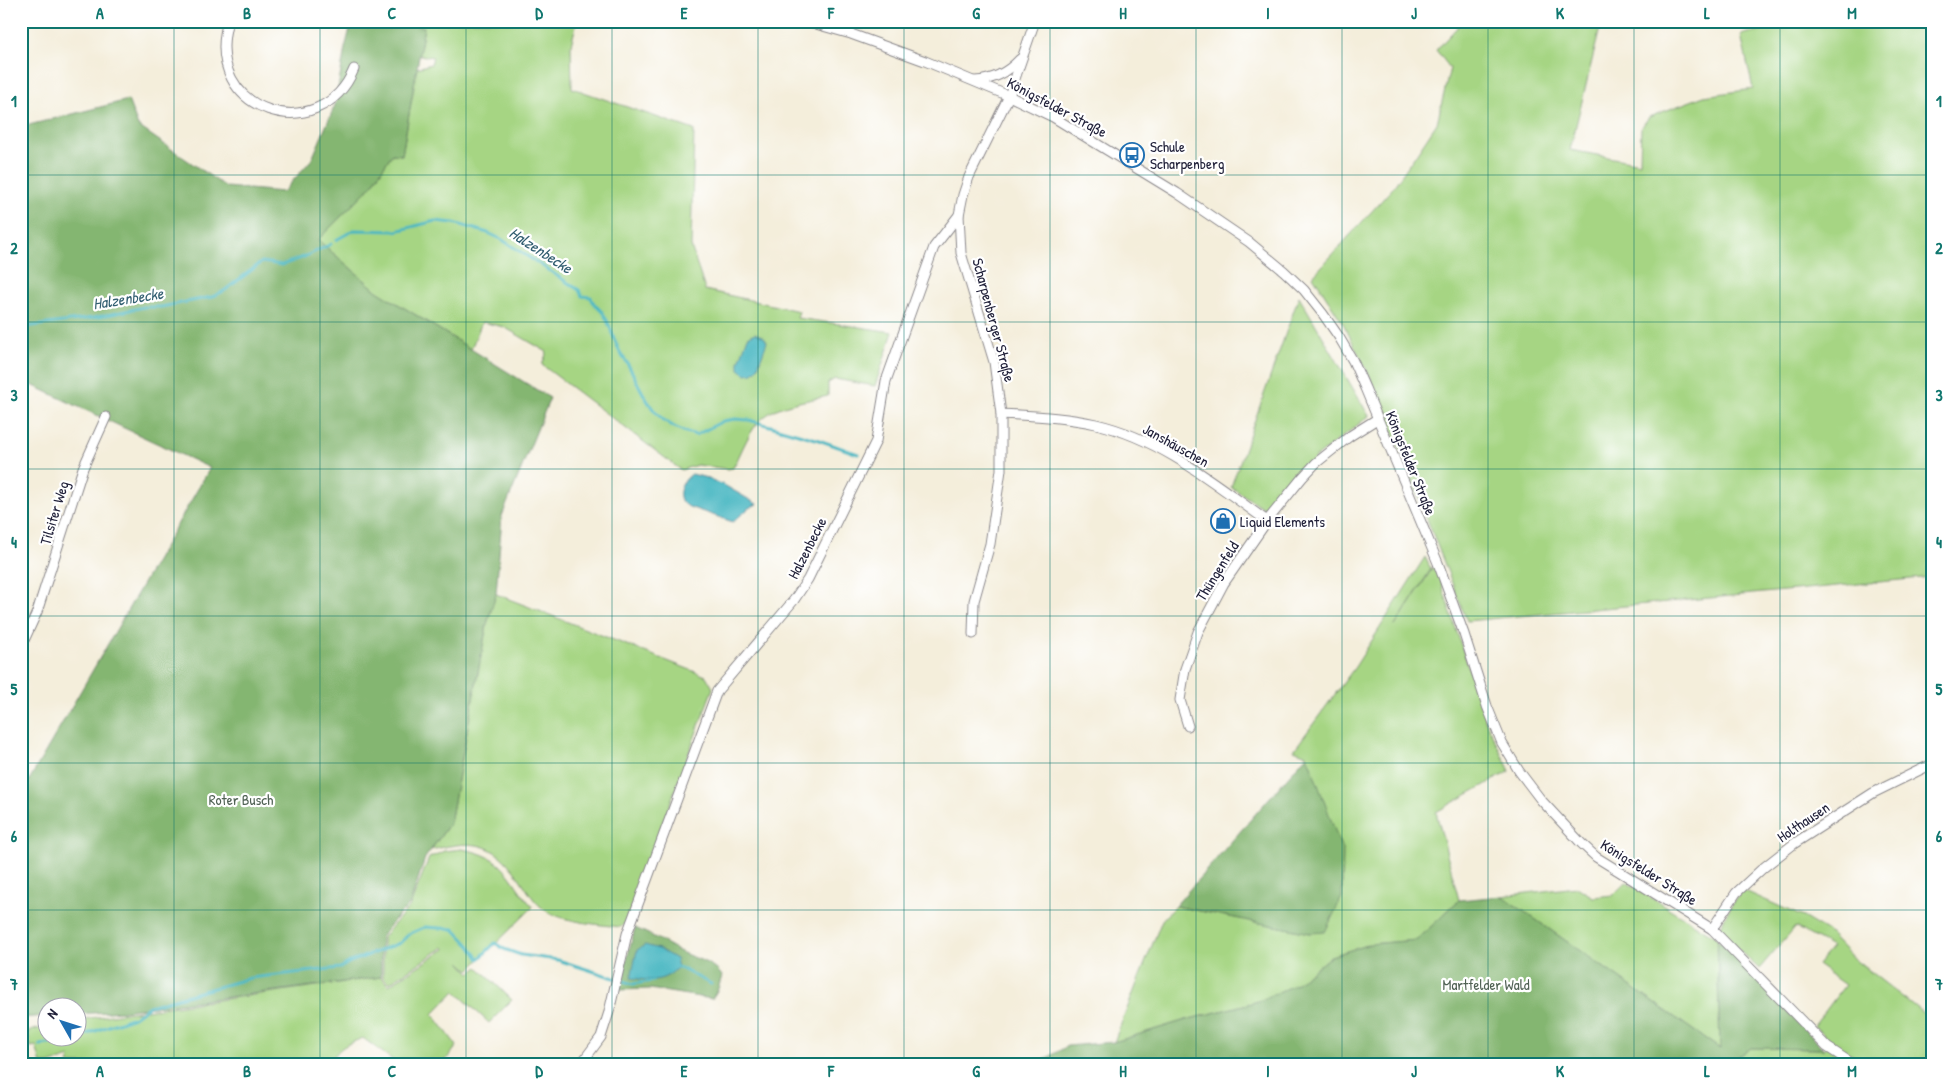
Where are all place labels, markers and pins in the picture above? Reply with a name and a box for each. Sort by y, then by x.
place label: Schule Scharpenberg [1150,136,1225,174]
bus stop icon: Schule Scharpenberg [1119,142,1145,168]
shop icon: Liquid Elements [1210,508,1236,534]
place label: Liquid Elements [1240,511,1325,532]

